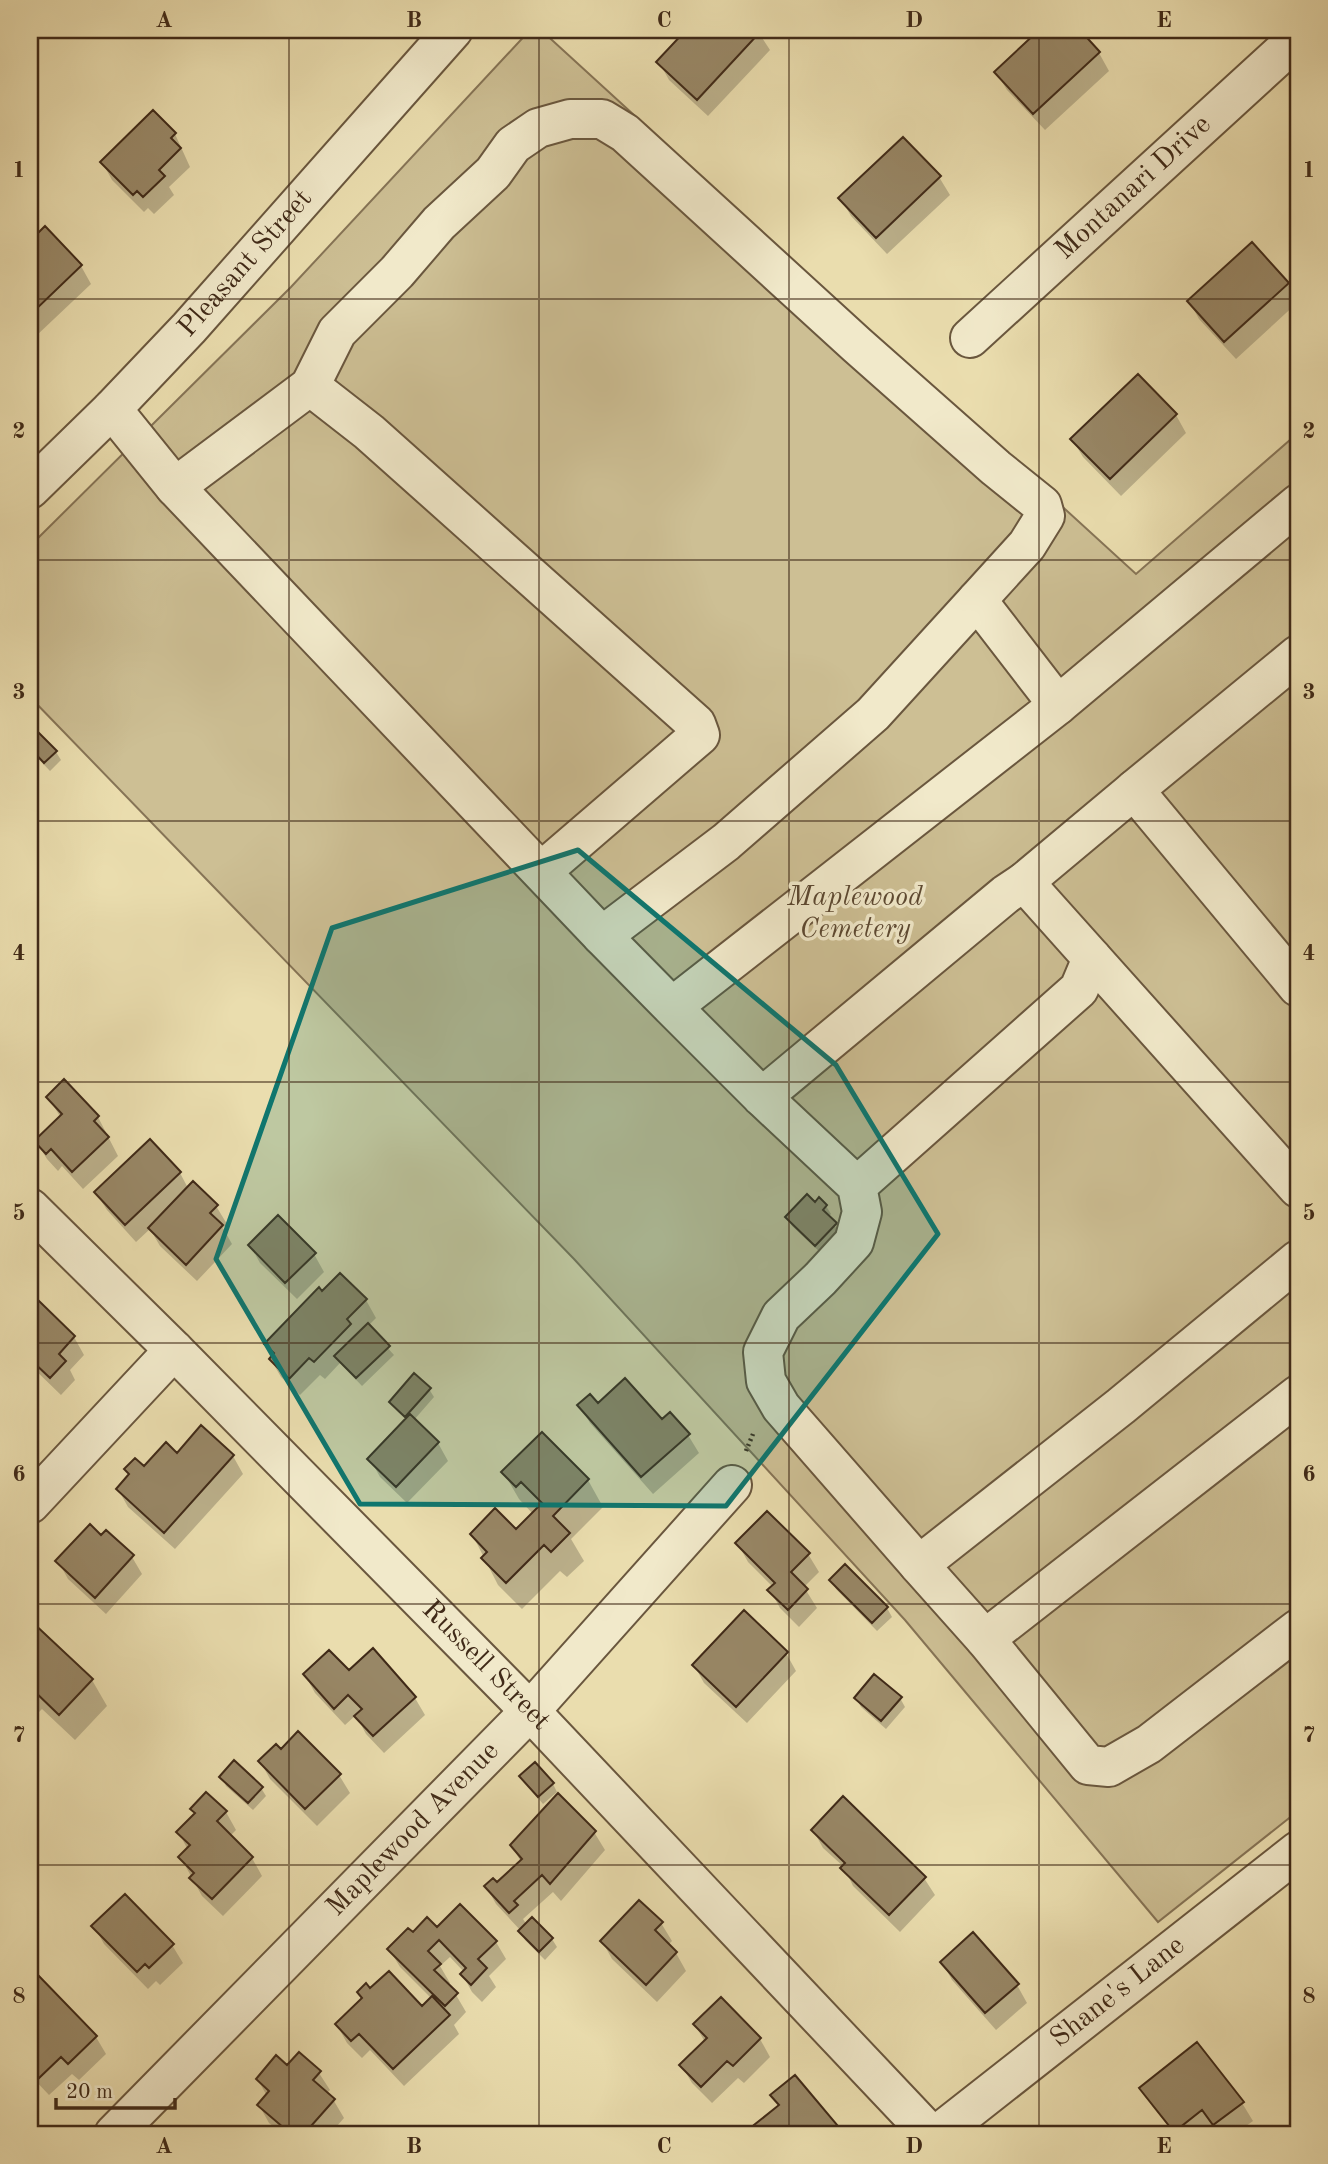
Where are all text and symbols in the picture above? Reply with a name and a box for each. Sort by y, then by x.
text: A [155,9,173,32]
text: B [406,9,422,32]
text: C [656,9,672,32]
text: D [905,9,923,32]
text: E [1156,9,1172,32]
street label: Montanari Drive [1051,111,1217,266]
text: 1 [12,159,26,182]
text: 1 [1302,159,1316,182]
street label: Pleasant Street [174,185,318,343]
text: 2 [12,420,26,443]
text: 2 [1302,420,1316,443]
text: 3 [12,681,26,704]
text: 3 [1302,681,1316,704]
park label: Maplewood Cemetery [786,884,923,944]
text: 4 [12,942,26,965]
text: 4 [1302,942,1316,965]
text: 5 [12,1202,26,1225]
text: 5 [1302,1202,1316,1225]
text: 6 [12,1463,26,1486]
text: 6 [1302,1463,1316,1486]
street label: Russell Street [416,1596,555,1736]
text: 7 [12,1724,26,1747]
text: 7 [1302,1724,1316,1747]
street label: Maplewood Avenue [322,1737,505,1922]
street label: Shane's Lane [1046,1931,1190,2053]
text: 8 [12,1985,26,2008]
text: 8 [1302,1985,1316,2008]
scale bar [56,2066,175,2110]
text: 20 m [66,2082,113,2103]
text: A [155,2135,173,2158]
text: B [406,2135,422,2158]
text: C [656,2135,672,2158]
text: D [905,2135,923,2158]
text: E [1156,2135,1172,2158]

